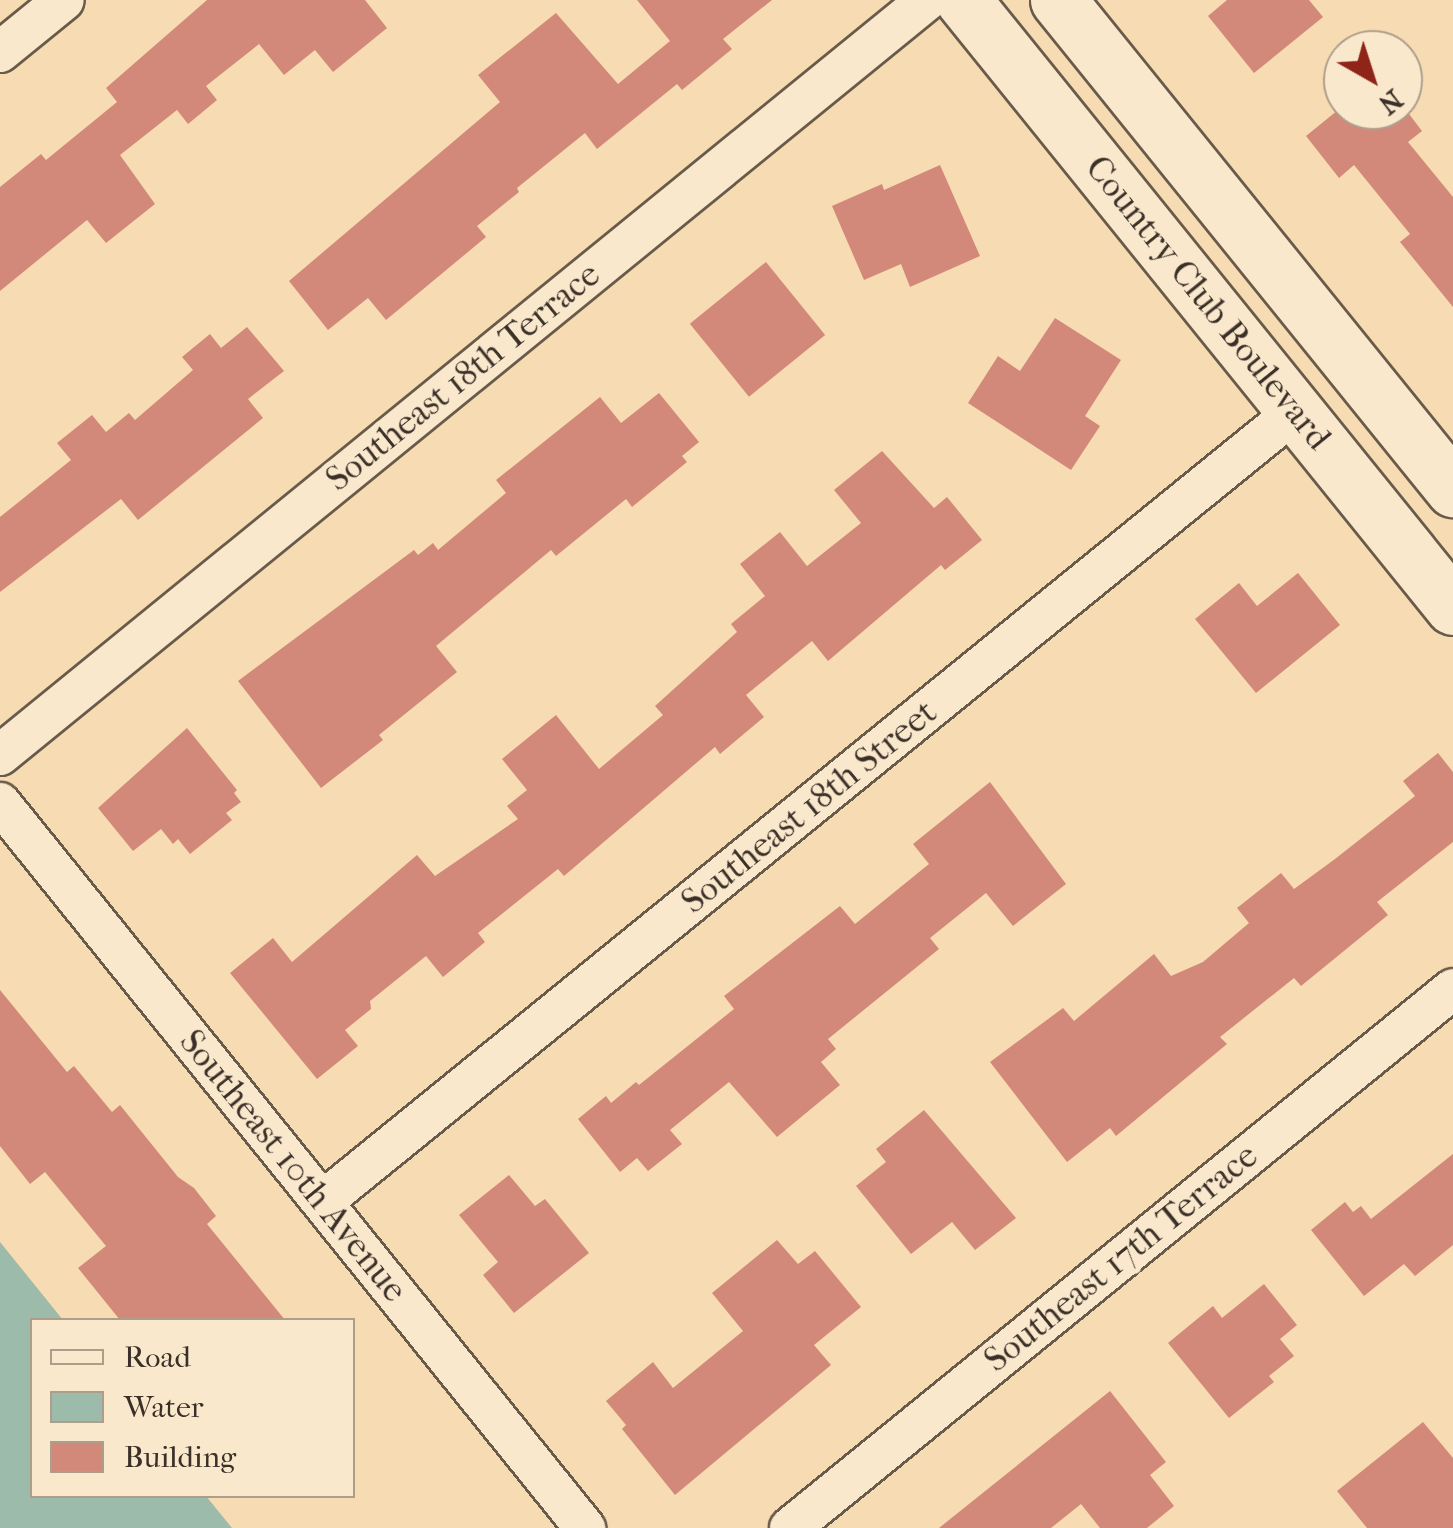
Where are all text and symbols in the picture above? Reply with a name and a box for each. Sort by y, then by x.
north arrow [1323,30,1423,130]
text: N [1372,83,1410,122]
street label: Country Club Boulevard [1076,148,1340,458]
street label: Southeast 18th Terrace [318,254,608,500]
street label: Southeast 18th Street [673,691,945,923]
street label: Southeast 10th Avenue [170,1022,416,1310]
street label: Southeast 17th Terrace [976,1135,1266,1381]
legend [30,1318,355,1498]
text: Road [124,1340,191,1375]
text: Water [124,1390,204,1425]
text: Building [124,1440,236,1475]

